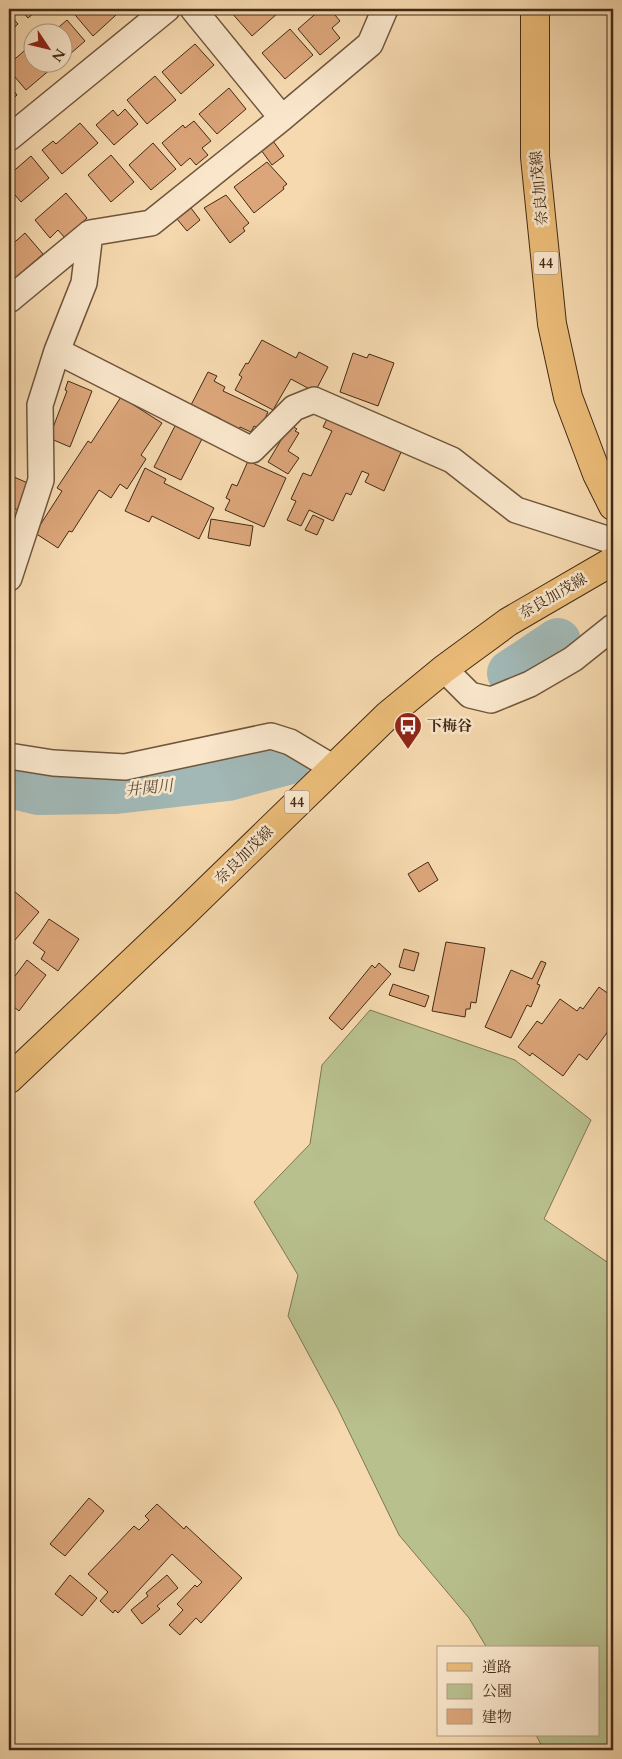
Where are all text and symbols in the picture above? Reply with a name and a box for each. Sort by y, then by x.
north arrow [22,22,72,72]
text: N [47,45,70,66]
street label: 奈良加茂線 [526,150,552,226]
road number: 44 [534,252,558,274]
street label: 奈良加茂線 [516,569,590,623]
bus stop icon: 下梅谷 [393,711,423,750]
place label: 下梅谷 [427,716,472,736]
water label: 井関川 [124,774,176,801]
road number: 44 [284,790,310,814]
street label: 奈良加茂線 [210,821,278,889]
legend [437,1646,600,1736]
text: 道路 [482,1657,512,1677]
text: 公園 [482,1681,512,1701]
text: 建物 [482,1707,512,1727]

